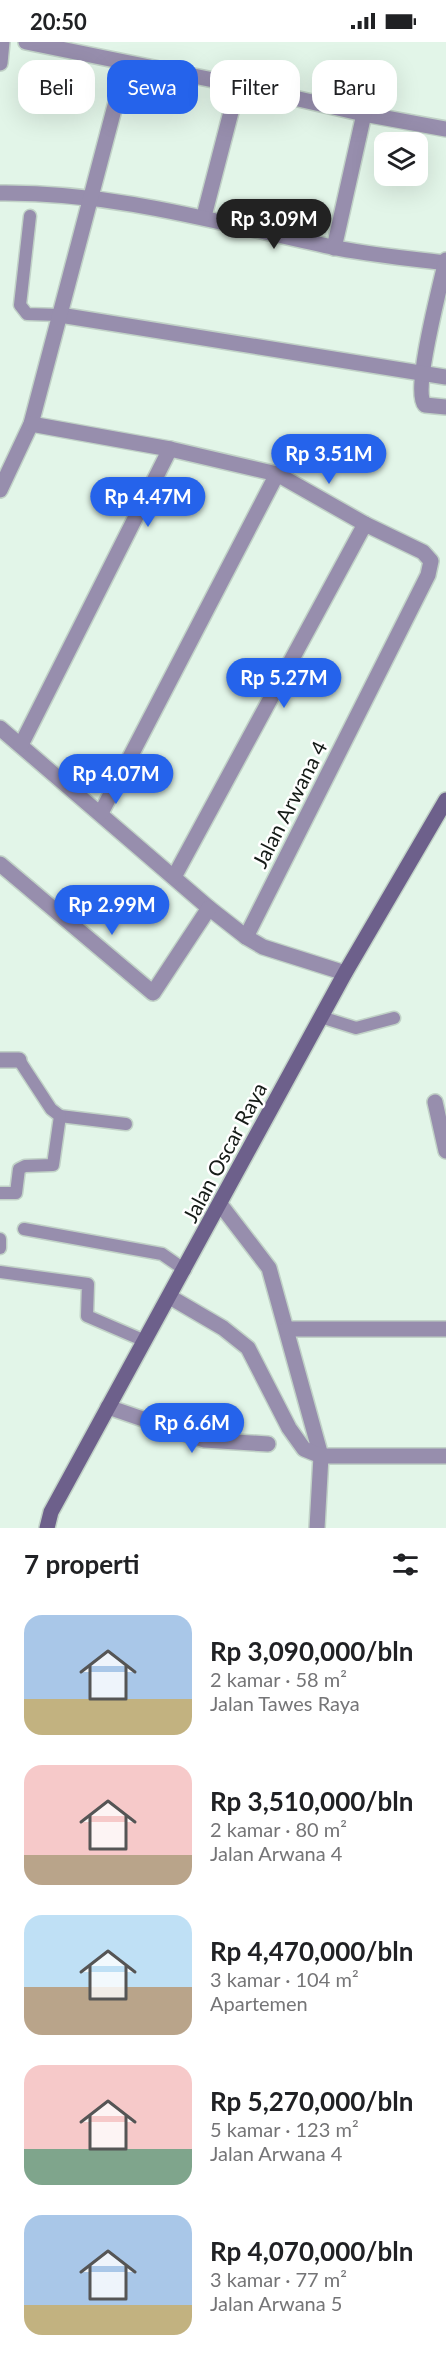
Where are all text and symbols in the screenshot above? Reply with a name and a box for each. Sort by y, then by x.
text: 20:50 [30,8,87,35]
chip: Beli [18,60,95,114]
chip: Sewa [107,60,198,114]
chip: Filter [210,60,300,114]
chip: Baru [312,60,397,114]
map controls [374,132,428,186]
button: layers [374,132,428,186]
pin: Rp 3.09M [212,199,336,250]
text: Rp 3.09M [230,206,318,230]
pin: Rp 3.51M [267,434,391,485]
text: Rp 3.51M [285,441,373,465]
pin: Rp 4.47M [86,477,210,528]
text: Rp 4.47M [104,484,192,508]
pin: Rp 5.27M [222,658,346,709]
text: Rp 5.27M [240,665,328,689]
street label: Jalan Arwana 4 [246,736,332,872]
pin: Rp 4.07M [54,754,178,805]
text: Rp 4.07M [72,761,160,785]
pin: Rp 2.99M [50,885,174,936]
text: Rp 2.99M [68,892,156,916]
street label: Jalan Oscar Raya [177,1078,271,1226]
pin: Rp 6.6M [137,1403,247,1454]
text: Rp 6.6M [154,1410,230,1434]
text: 7 properti [24,1548,140,1580]
icon: filters [389,1548,422,1581]
text: Rp 3,090,000/bln [210,1635,413,1667]
icon: home [72,1639,144,1711]
text: 2 kamar · 58 m² [210,1667,347,1691]
text: Jalan Tawes Raya [210,1691,360,1715]
text: Rp 3,510,000/bln [210,1785,413,1817]
icon: home [72,1789,144,1861]
text: 2 kamar · 80 m² [210,1817,347,1841]
text: Jalan Arwana 4 [210,1841,342,1865]
text: Rp 4,470,000/bln [210,1935,413,1967]
icon: home [72,1939,144,2011]
text: 3 kamar · 104 m² [210,1967,359,1991]
text: Apartemen [210,1991,308,2015]
text: Rp 5,270,000/bln [210,2085,413,2117]
icon: home [72,2089,144,2161]
text: 5 kamar · 123 m² [210,2117,359,2141]
text: Jalan Arwana 4 [210,2141,342,2165]
text: Rp 4,070,000/bln [210,2235,413,2267]
icon: home [72,2239,144,2311]
text: 3 kamar · 77 m² [210,2267,347,2291]
text: Jalan Arwana 5 [210,2291,342,2315]

